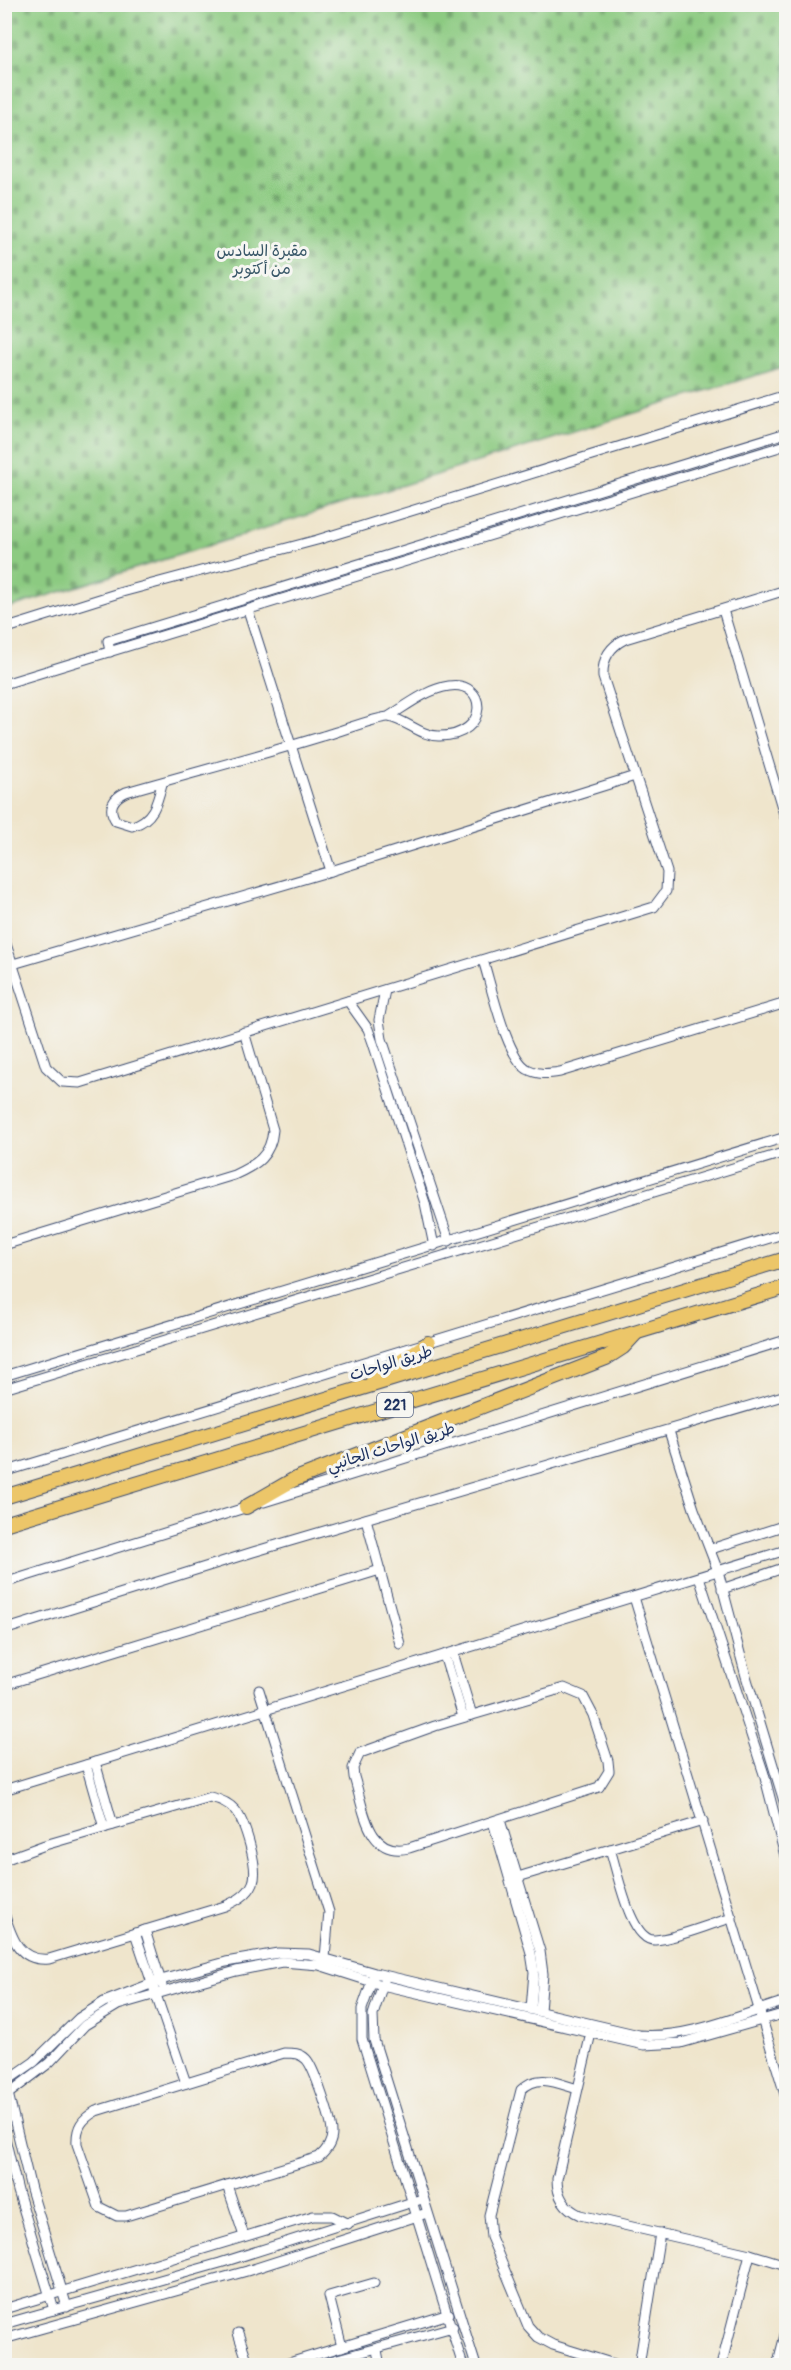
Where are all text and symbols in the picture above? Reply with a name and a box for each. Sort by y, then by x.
park label: مقبرة السادس من أكتوبر [216,241,308,279]
street label: طريق الواحات [347,1341,435,1385]
road number: 221 [377,1393,413,1417]
street label: طريق الواحات الجانبي [324,1418,459,1480]

